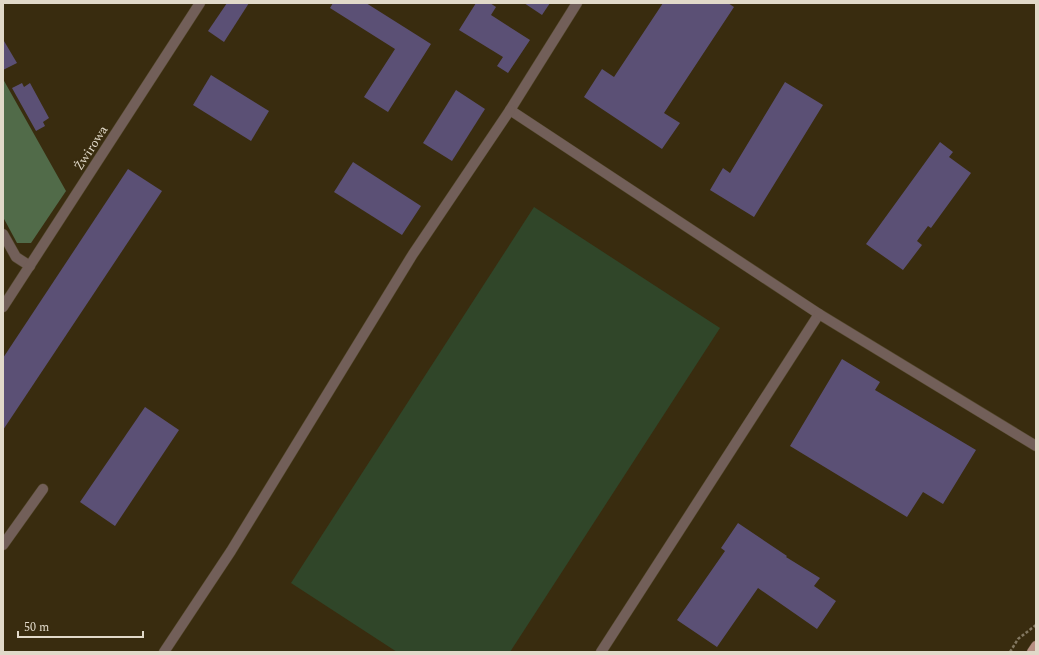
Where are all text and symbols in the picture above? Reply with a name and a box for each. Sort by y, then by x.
street label: Żwirowa [69,121,113,175]
scale bar [18,613,143,639]
text: 50 m [24,618,49,637]

